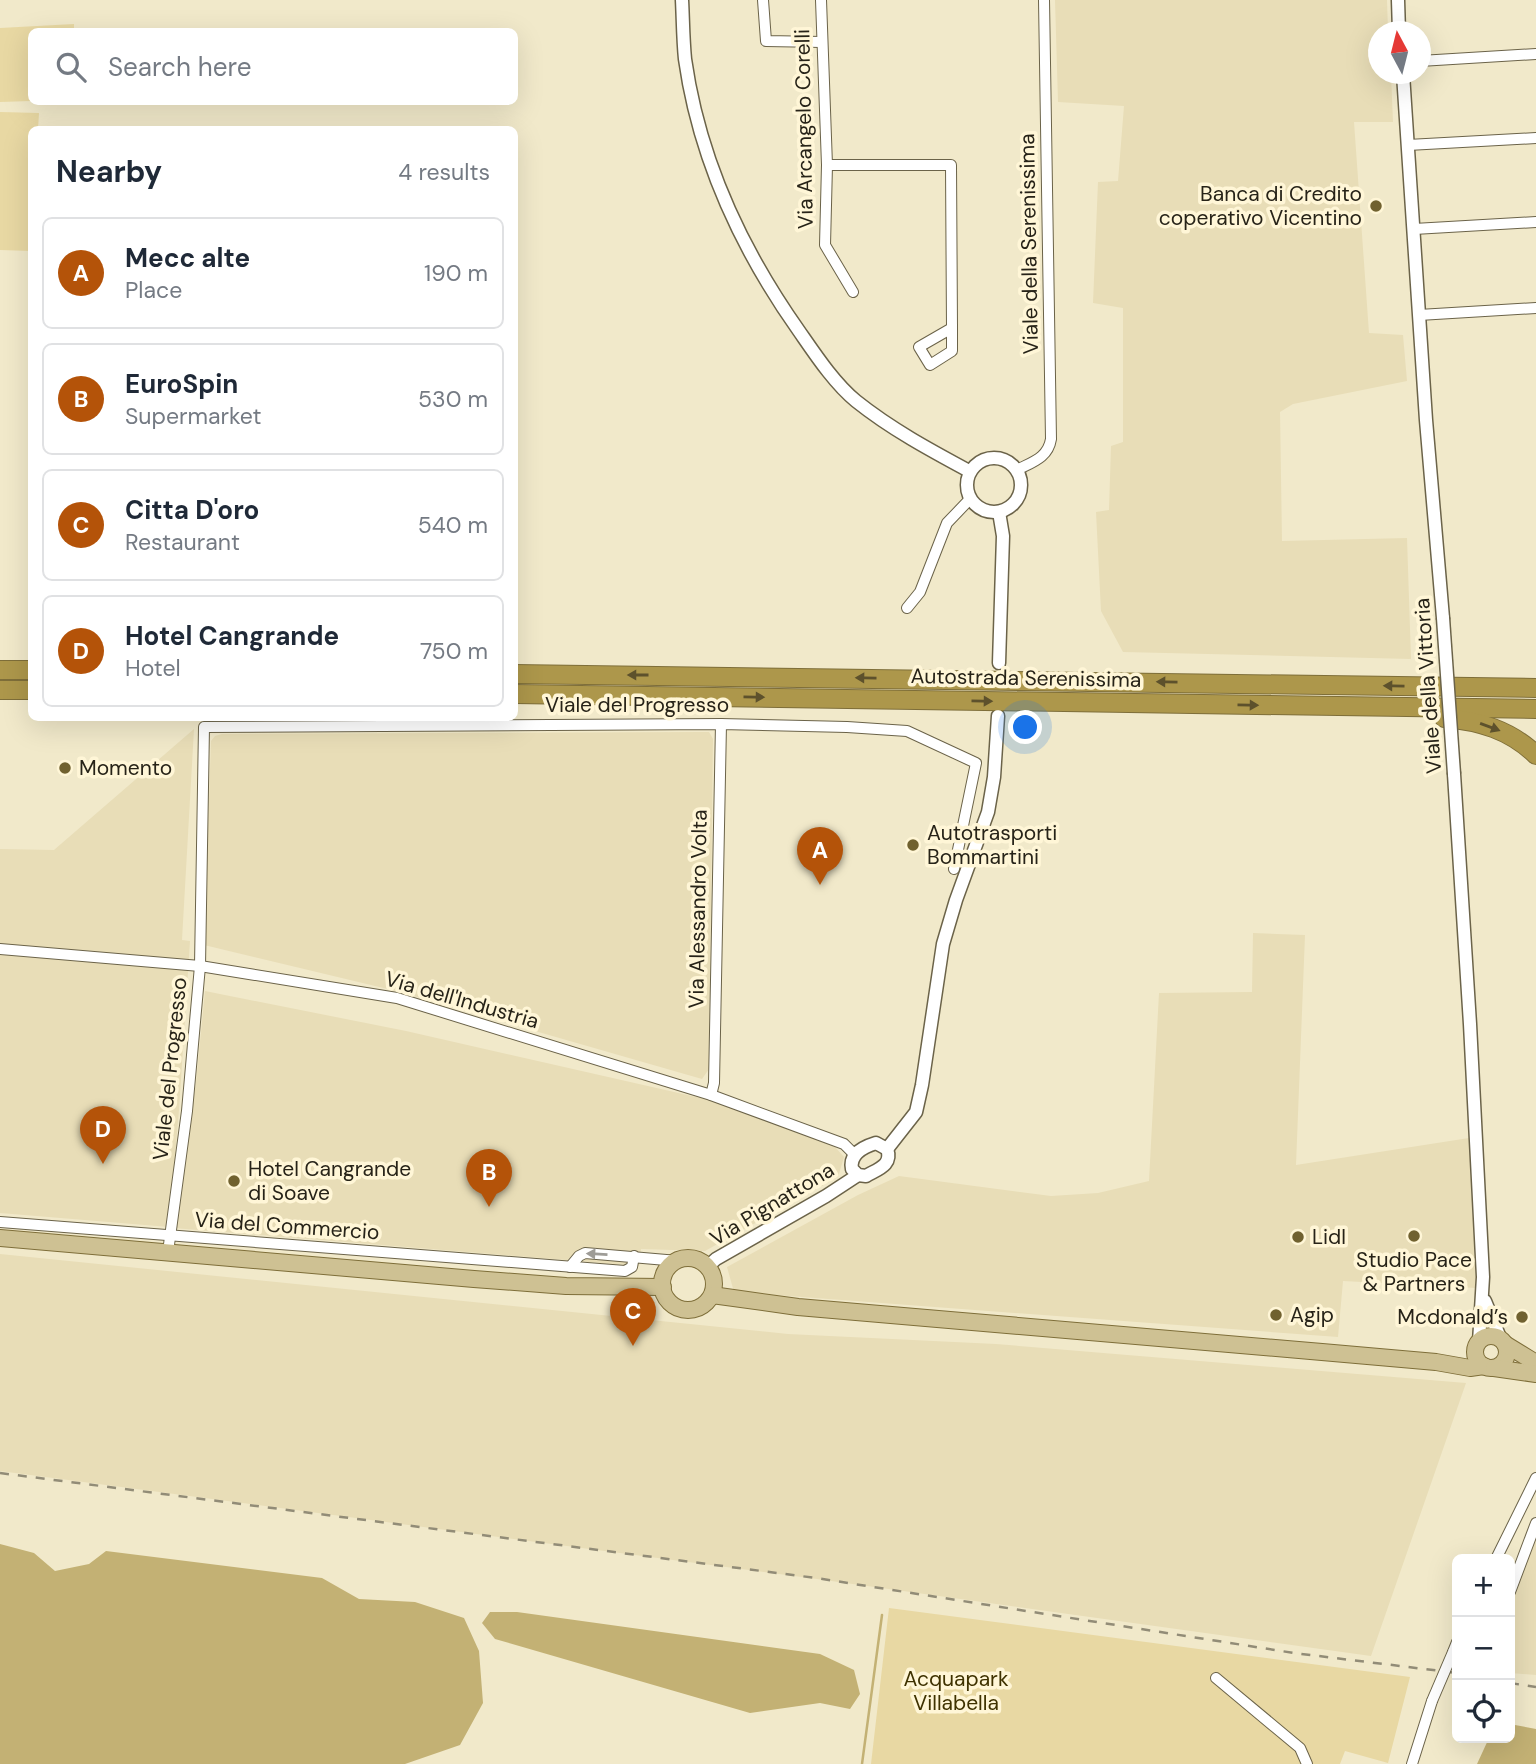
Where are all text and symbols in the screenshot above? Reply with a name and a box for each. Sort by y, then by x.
north arrow [1368,21,1431,84]
search box [28,28,518,105]
street label: Via Arcangelo Corelli [788,29,820,229]
icon: search [52,48,90,86]
text: Search here [108,50,251,84]
street label: Viale della Serenissima [1013,133,1045,355]
text: Nearby [56,152,162,191]
text: 4 results [398,157,490,187]
place label: Banca di Credito coperativo Vicentino [1159,180,1362,232]
marker: Banca di Credito coperativo Vicentino [1368,198,1384,214]
text: Mecc alte [125,241,250,275]
text: A [73,258,89,288]
text: 190 m [424,258,488,288]
text: Place [125,275,182,305]
text: EuroSpin [125,367,238,401]
text: B [74,384,88,414]
text: 530 m [418,384,488,414]
text: Supermarket [125,401,261,431]
text: Citta D'oro [125,493,259,527]
text: C [73,510,89,540]
text: 540 m [418,510,488,540]
text: Restaurant [125,527,240,557]
street label: Viale della Vittoria [1408,597,1448,775]
text: Hotel Cangrande [125,619,339,653]
text: D [73,636,89,666]
text: 750 m [420,636,488,666]
text: Hotel [125,653,181,683]
street label: Autostrada Serenissima [910,662,1142,694]
one-way arrow [627,669,649,681]
one-way arrow [855,672,877,684]
one-way arrow [1156,676,1178,688]
one-way arrow [1383,680,1405,692]
street label: Viale del Progresso [545,691,729,719]
one-way arrow [743,691,765,703]
one-way arrow [971,695,993,706]
one-way arrow [1238,699,1260,710]
your location [1008,710,1042,744]
one-way arrow [1480,721,1501,732]
place label: Momento [79,754,172,782]
marker: Momento [57,760,73,776]
street label: Via Alessandro Volta [682,809,714,1009]
place label: Autotrasporti Bommartini [927,819,1057,871]
pin: A [797,827,843,885]
marker: Autotrasporti Bommartini [905,837,921,853]
street label: Via dell'Industria [382,965,542,1035]
street label: Viale del Progresso [146,976,194,1162]
pin: D [80,1106,126,1164]
pin: B [466,1149,512,1207]
place label: Hotel Cangrande di Soave [248,1155,411,1207]
street label: Via Pignattona [705,1156,839,1252]
marker: Hotel Cangrande di Soave [226,1173,242,1189]
street label: Via del Commercio [194,1206,380,1246]
place label: Lidl [1312,1223,1346,1251]
marker: Studio Pace & Partners [1406,1228,1422,1244]
marker: Lidl [1290,1229,1306,1245]
place label: Studio Pace & Partners [1356,1246,1472,1298]
one-way arrow [586,1248,608,1259]
pin: C [610,1288,656,1346]
place label: Agip [1290,1301,1334,1329]
place label: Mcdonald’s [1397,1303,1508,1331]
marker: Agip [1268,1307,1284,1323]
marker: Mcdonald’s [1514,1309,1530,1325]
map controls [1452,1554,1515,1743]
button: + [1452,1554,1515,1617]
button: − [1452,1617,1515,1680]
park label: Acquapark Villabella [904,1665,1009,1717]
button: locate [1452,1680,1515,1743]

